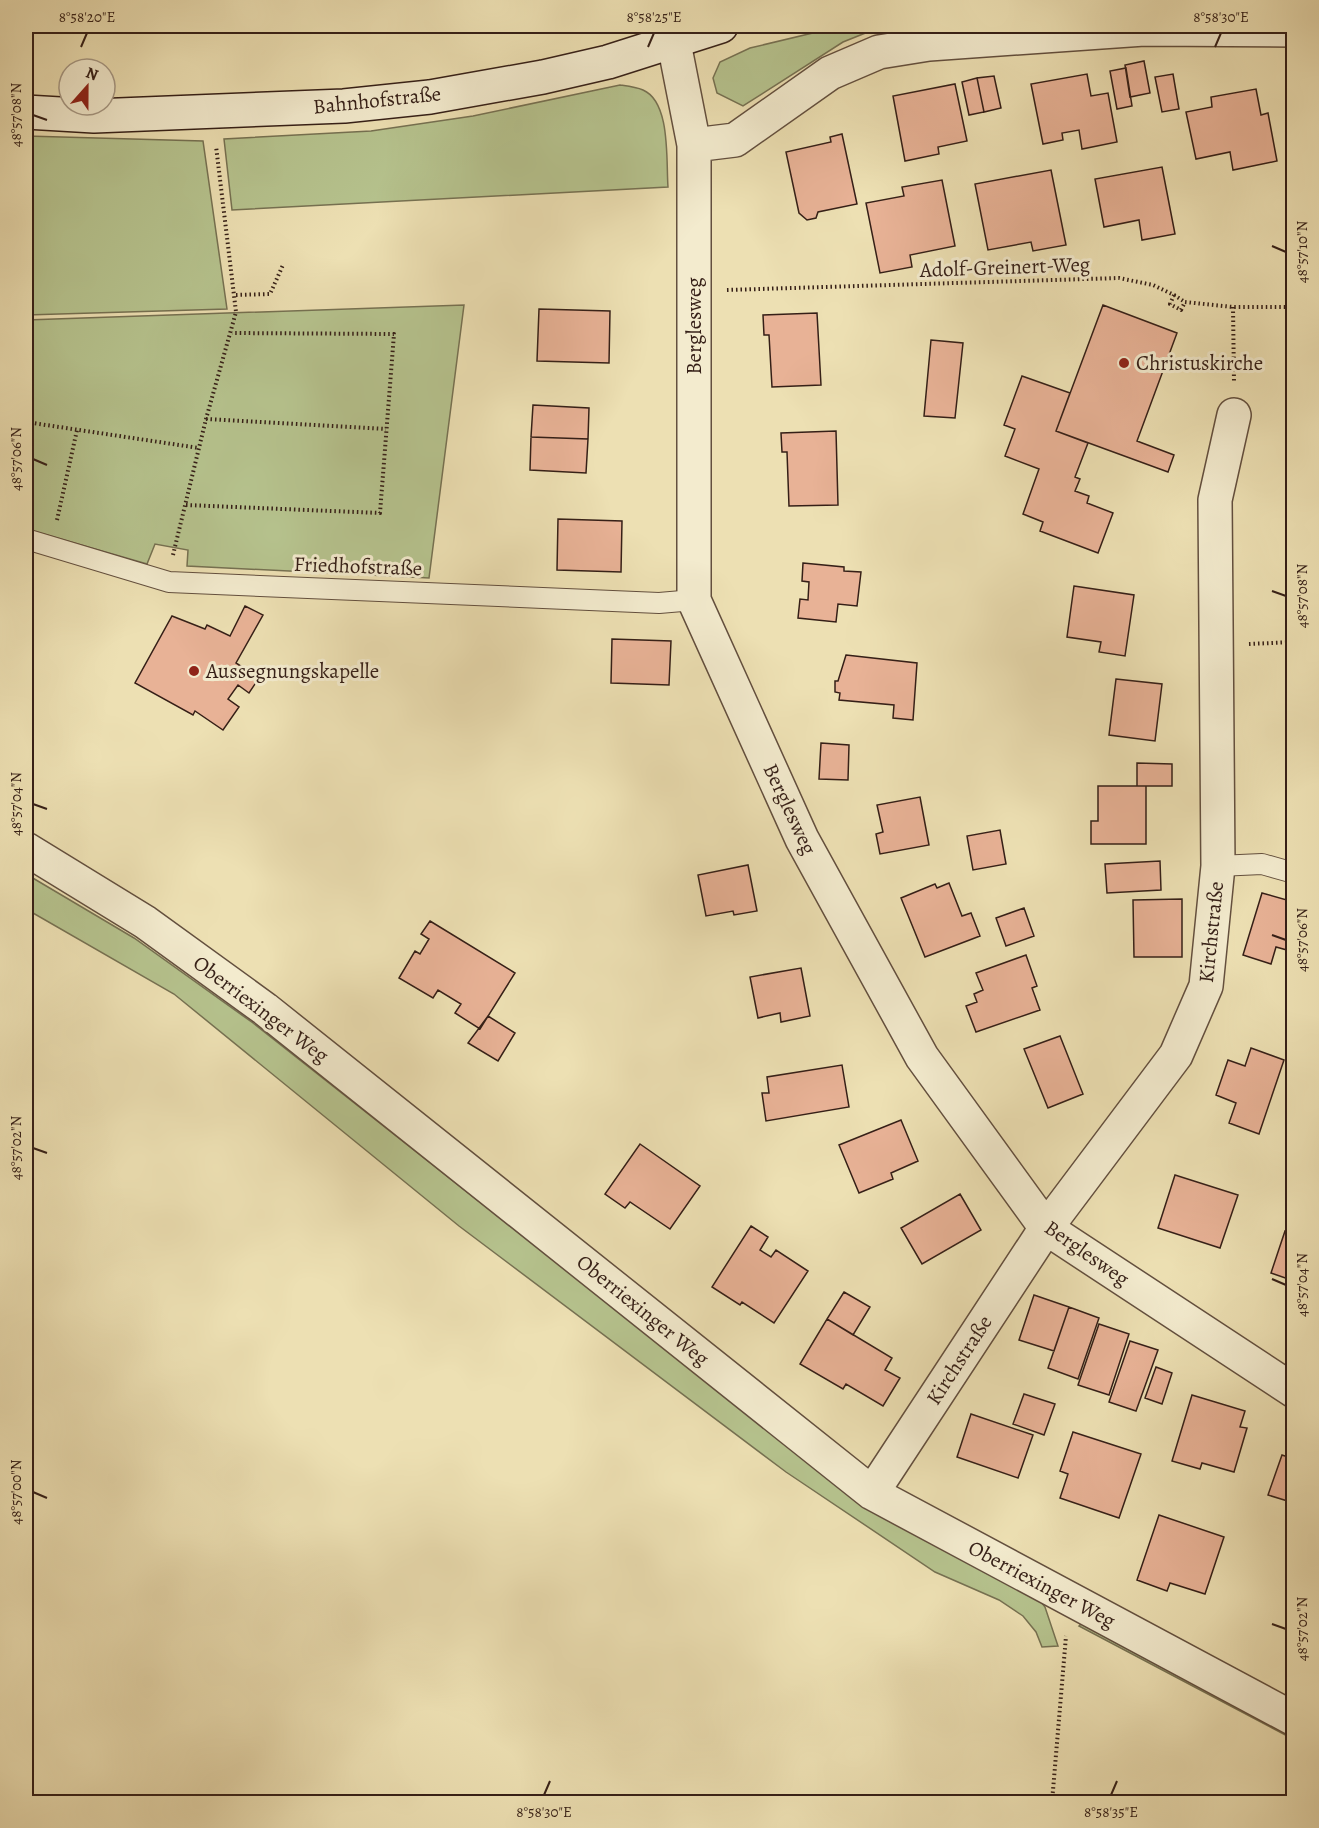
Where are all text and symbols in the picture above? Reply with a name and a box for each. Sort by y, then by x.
text: 8°58'20"E [59,7,115,27]
text: 8°58'25"E [626,7,682,27]
text: 8°58'30"E [1193,7,1249,27]
north arrow [57,57,117,117]
text: N [83,62,102,86]
street label: Bahnhofstraße [312,79,442,121]
text: 48°57'08"N [6,83,26,147]
text: 48°57'10"N [1292,221,1312,283]
street label: Adolf-Greinert-Weg [918,250,1091,284]
street label: Berglesweg [680,277,708,375]
place label: Christuskirche [1136,349,1263,377]
marker: Christuskirche [1117,356,1131,370]
text: 48°57'06"N [6,427,26,491]
street label: Friedhofstraße [293,550,423,582]
text: 48°57'08"N [1292,564,1312,628]
place label: Aussegnungskapelle [205,657,379,685]
marker: Aussegnungskapelle [187,664,201,678]
street label: Berglesweg [757,759,823,860]
text: 48°57'04"N [6,772,26,836]
street label: Kirchstraße [1192,880,1230,984]
text: 48°57'06"N [1292,908,1312,972]
street label: Oberriexinger Weg [188,949,335,1069]
text: 48°57'02"N [6,1116,26,1180]
street label: Berglesweg [1039,1214,1135,1293]
street label: Oberriexinger Weg [571,1248,715,1372]
text: 48°57'04"N [1292,1253,1312,1317]
street label: Kirchstraße [920,1310,998,1410]
text: 48°57'00"N [6,1459,26,1525]
street label: Oberriexinger Weg [964,1533,1121,1635]
text: 48°57'02"N [1292,1597,1312,1661]
text: 8°58'30"E [516,1802,572,1822]
text: 8°58'35"E [1084,1802,1138,1822]

